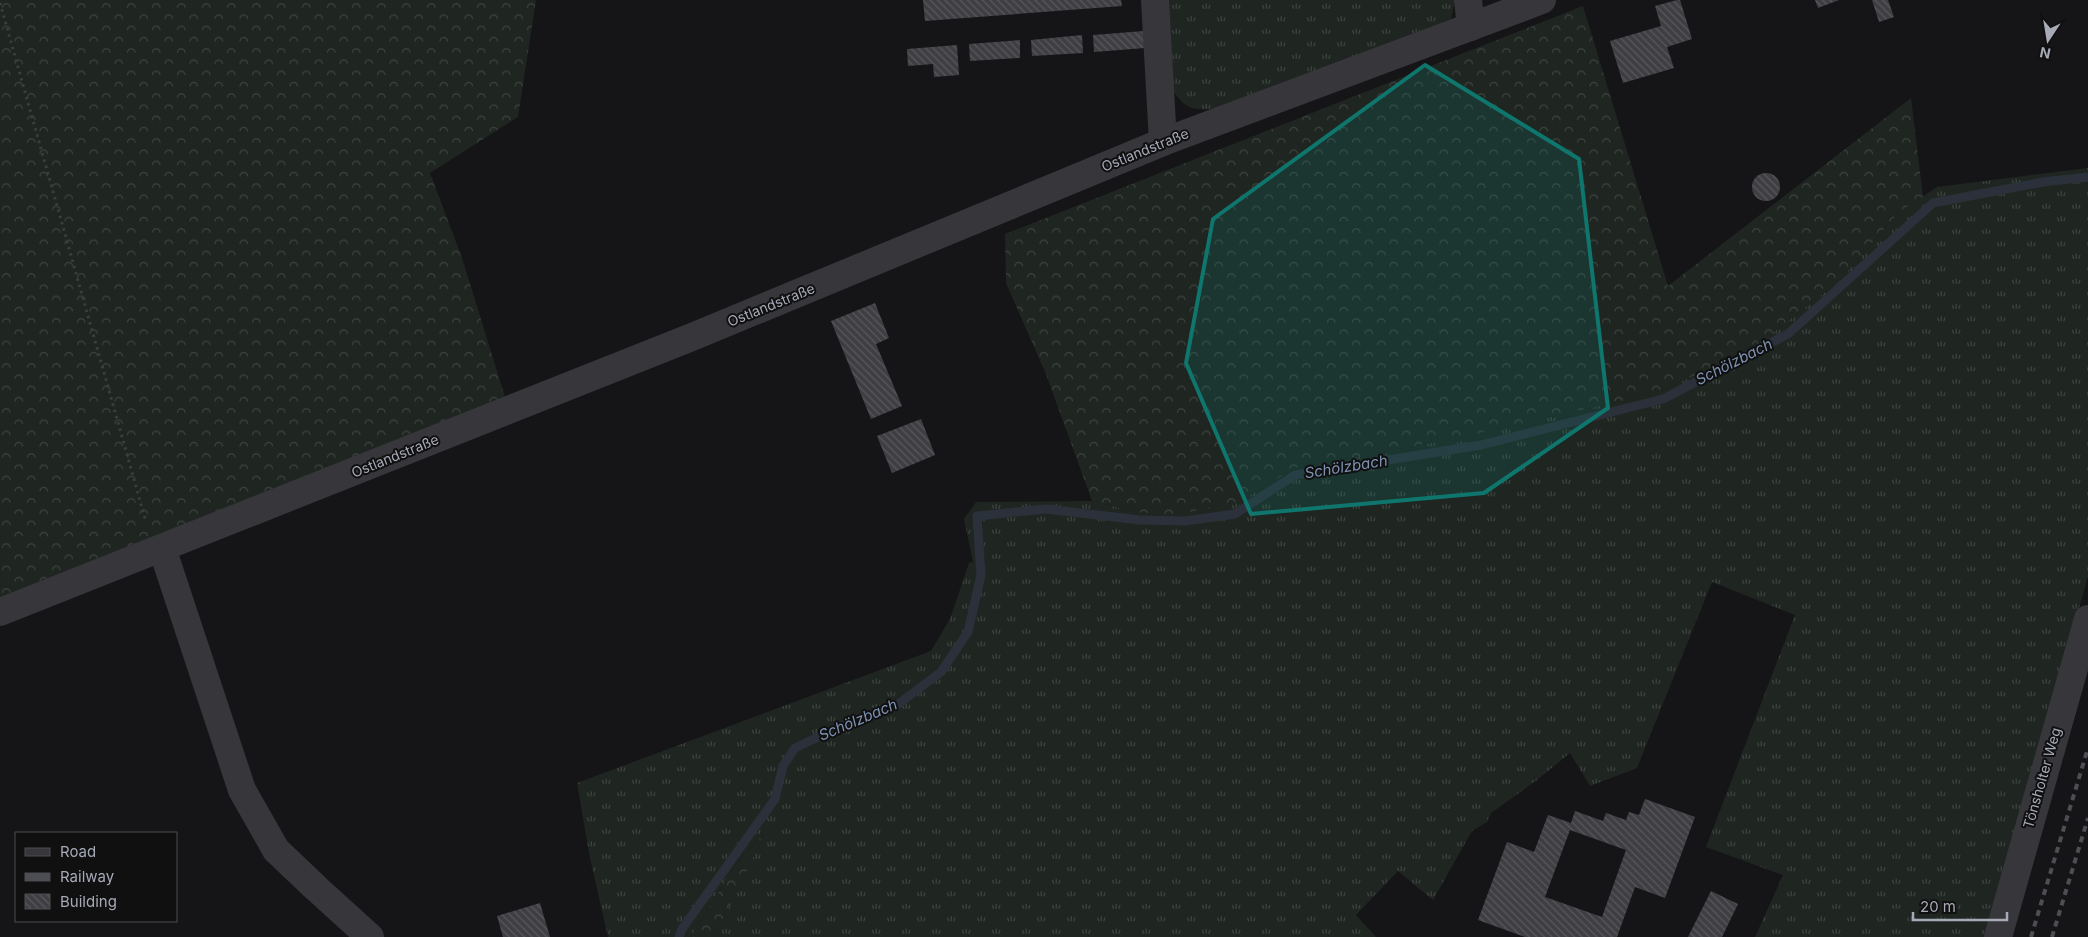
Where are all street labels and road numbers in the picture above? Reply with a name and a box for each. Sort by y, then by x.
street label: Ostlandstraße [1099,124,1191,175]
street label: Ostlandstraße [725,279,817,330]
street label: Ostlandstraße [349,430,441,481]
street label: Tönsholter Weg [2019,725,2064,830]

